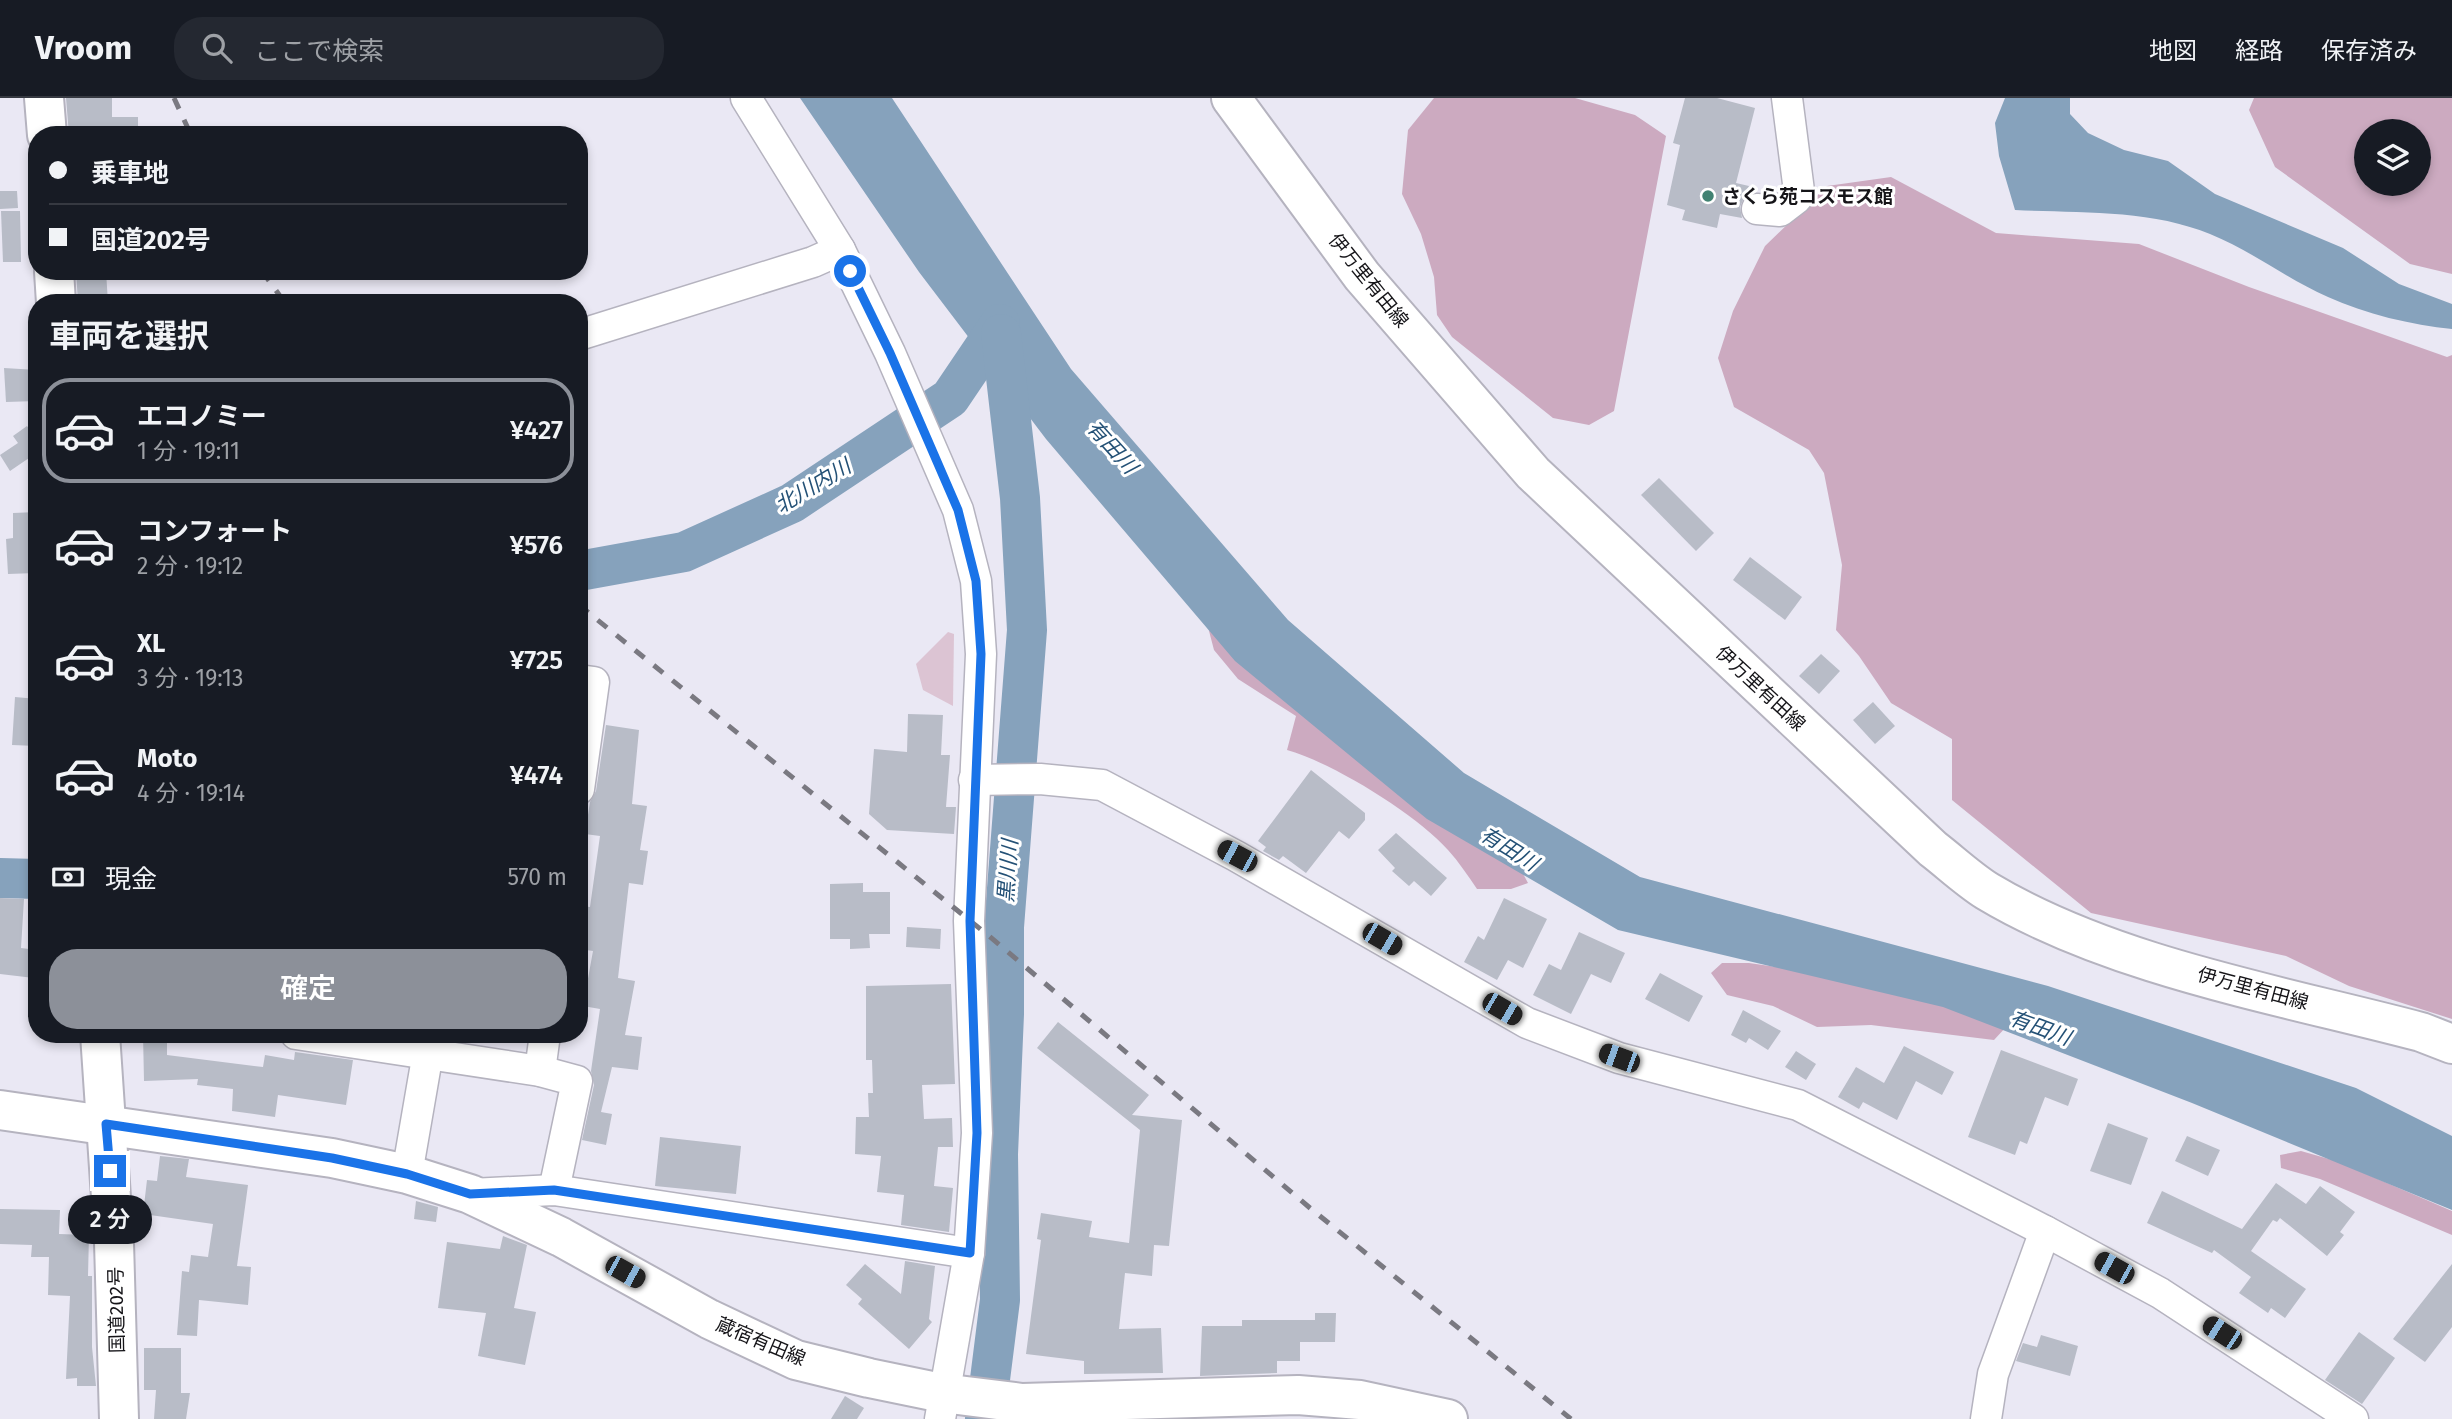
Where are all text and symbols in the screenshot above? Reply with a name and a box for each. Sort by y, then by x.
search box [174,17,664,80]
text: Vroom [35,28,132,68]
icon: search [198,29,236,67]
text: ここで検索 [254,36,384,67]
text: 地図 [2149,37,2197,65]
text: 経路 [2235,37,2283,65]
text: 保存済み [2321,37,2417,65]
map controls [2354,119,2431,196]
button: layers [2354,119,2431,196]
text: 乗車地 [91,158,169,189]
place label: さくら苑コスモス館 [1722,185,1893,208]
marker: さくら苑コスモス館 [1700,188,1716,204]
text: 国道202号 [91,225,211,256]
street label: 伊万里有田線 [1324,229,1413,332]
route start [834,255,866,287]
text: 車両を選択 [49,317,209,355]
icon: car [53,399,116,462]
text: エコノミー [137,401,267,432]
text: ¥427 [510,415,563,446]
water label: 有田川 [1081,415,1144,481]
text: 1 分 · 19:11 [137,437,240,465]
water label: 北川内川 [770,452,857,519]
icon: car [53,514,116,577]
text: コンフォート [137,516,292,547]
text: ¥576 [510,530,563,561]
text: 2 分 · 19:12 [137,552,243,580]
text: XL [137,628,165,659]
icon: car [53,629,116,692]
street label: 伊万里有田線 [1711,641,1810,736]
text: ¥725 [510,645,563,676]
text: 3 分 · 19:13 [137,664,243,692]
text: Moto [137,743,197,774]
icon: car [53,744,116,807]
text: ¥474 [510,760,563,791]
text: 4 分 · 19:14 [137,779,245,807]
water label: 有田川 [1475,821,1544,878]
water label: 黒川川 [993,837,1023,903]
car [1214,837,1261,875]
icon: cash [49,858,87,896]
text: 570 m [507,863,567,891]
text: 現金 [105,864,157,895]
car [1359,919,1406,959]
button: 確定 [49,949,567,1029]
street label: 伊万里有田線 [2195,963,2311,1014]
car [1479,989,1526,1029]
water label: 有田川 [2006,1005,2076,1052]
car [1596,1041,1643,1075]
route end [94,1155,126,1187]
callout: 2 分 [68,1196,152,1244]
text: 2 分 [90,1205,130,1233]
car [2091,1249,2138,1287]
car [602,1253,649,1291]
street label: 国道202号 [104,1267,129,1353]
street label: 蔵宿有田線 [713,1312,809,1371]
car [2199,1313,2246,1353]

